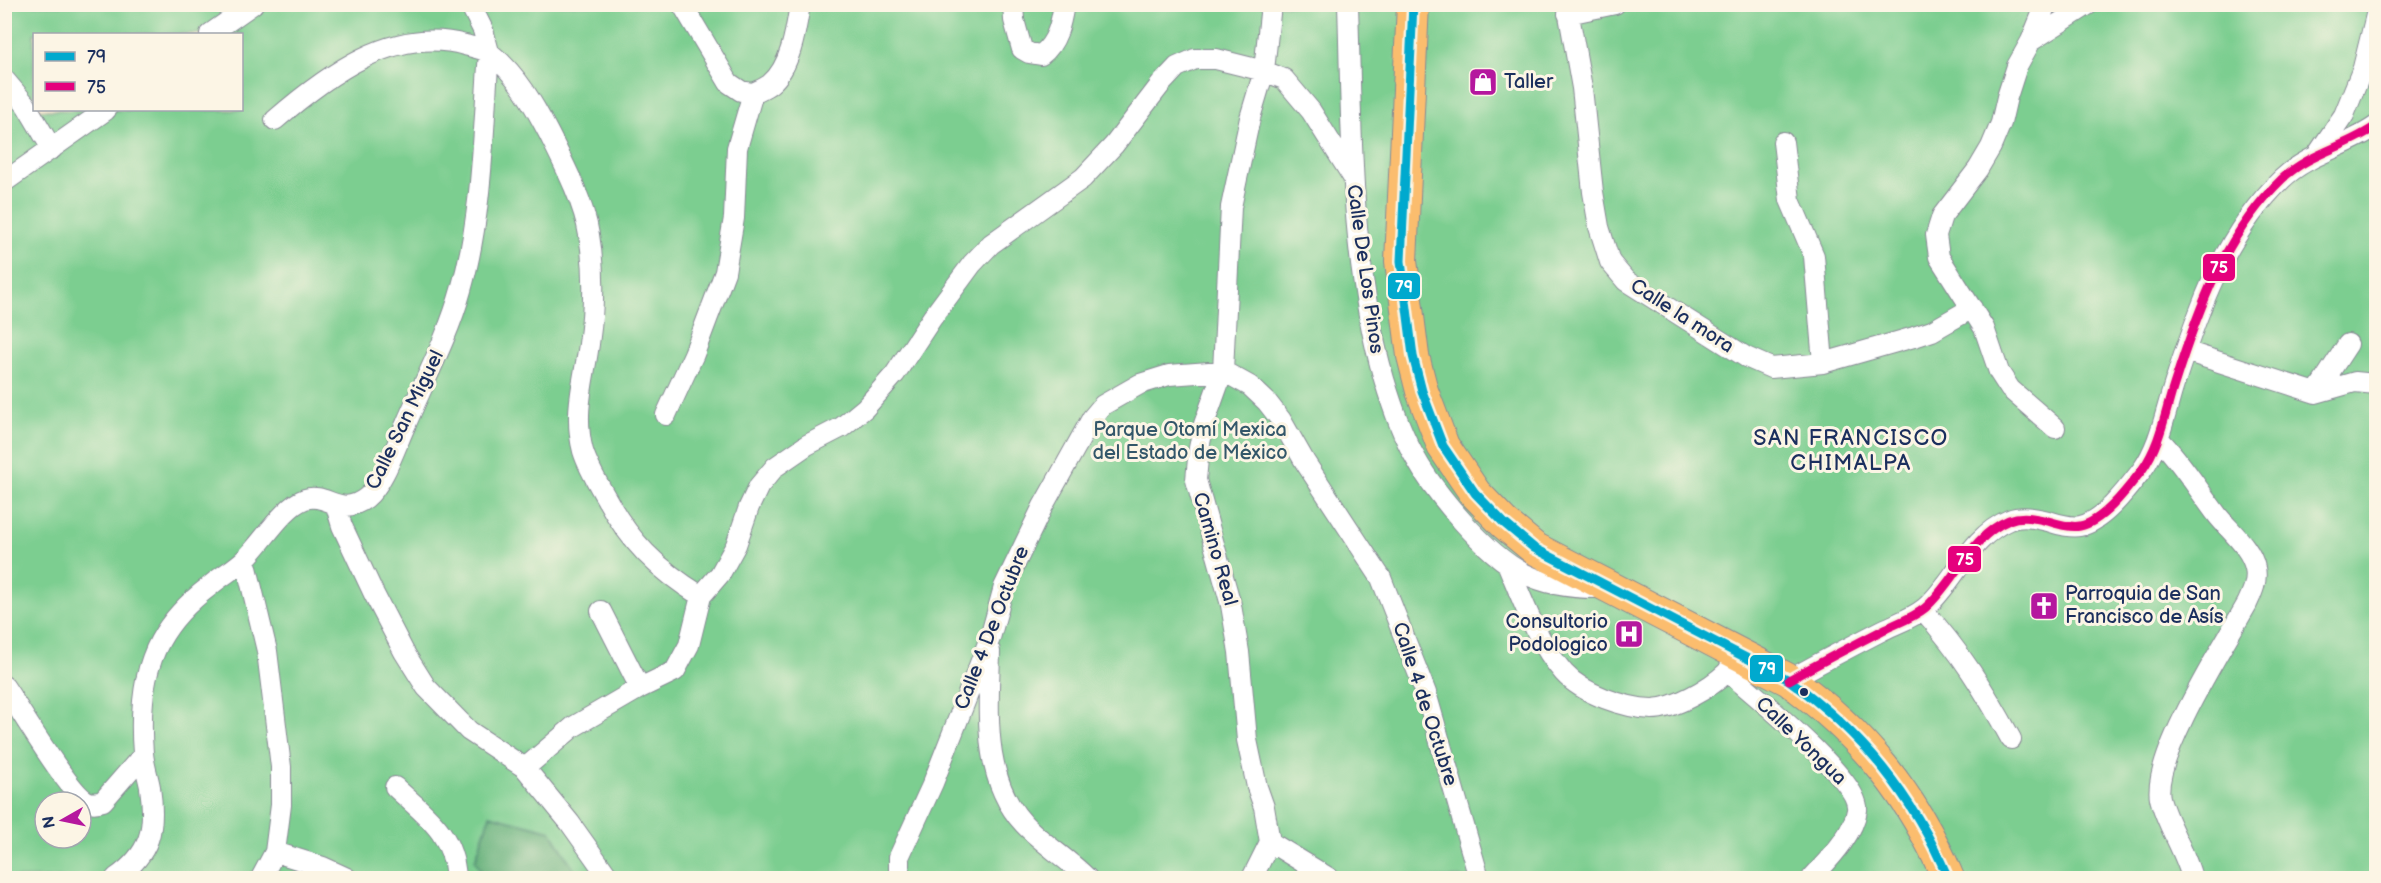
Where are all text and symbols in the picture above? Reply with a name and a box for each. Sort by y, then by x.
legend [33,33,243,111]
text: 79 [87,47,106,68]
shop icon: Taller [1467,66,1499,98]
place label: Taller [1504,70,1554,94]
text: 75 [87,77,106,98]
street label: Calle De Los Pinos [1341,183,1389,355]
line badge: 75 [2202,253,2236,282]
text: 75 [2210,259,2228,278]
line badge: 79 [1387,272,1421,300]
street label: Calle la mora [1626,274,1738,358]
text: 79 [1395,278,1413,297]
street label: Calle San Miguel [361,346,449,494]
park label: Parque Otomí Mexica del Estado de México [1092,418,1288,465]
district label: SAN FRANCISCO CHIMALPA [1753,425,1949,477]
street label: Camino Real [1187,490,1243,608]
street label: Calle 4 De Octubre [950,543,1034,713]
line badge: 75 [1947,545,1982,573]
text: 75 [1956,551,1974,570]
place label: Parroquia de San Francisco de Asís [2065,582,2224,629]
church icon: Parroquia de San Francisco de Asís [2028,590,2060,622]
place label: Consultorio Podologico [1505,610,1608,657]
hospital icon: Consultorio Podologico [1613,618,1645,650]
street label: Calle 4 de Octubre [1387,619,1463,789]
line badge: 79 [1749,654,1784,683]
text: 79 [1758,660,1776,679]
unlabelled marker [1798,686,1810,698]
street label: Calle Yongua [1751,692,1851,790]
north arrow [33,790,93,850]
text: N [39,815,60,830]

